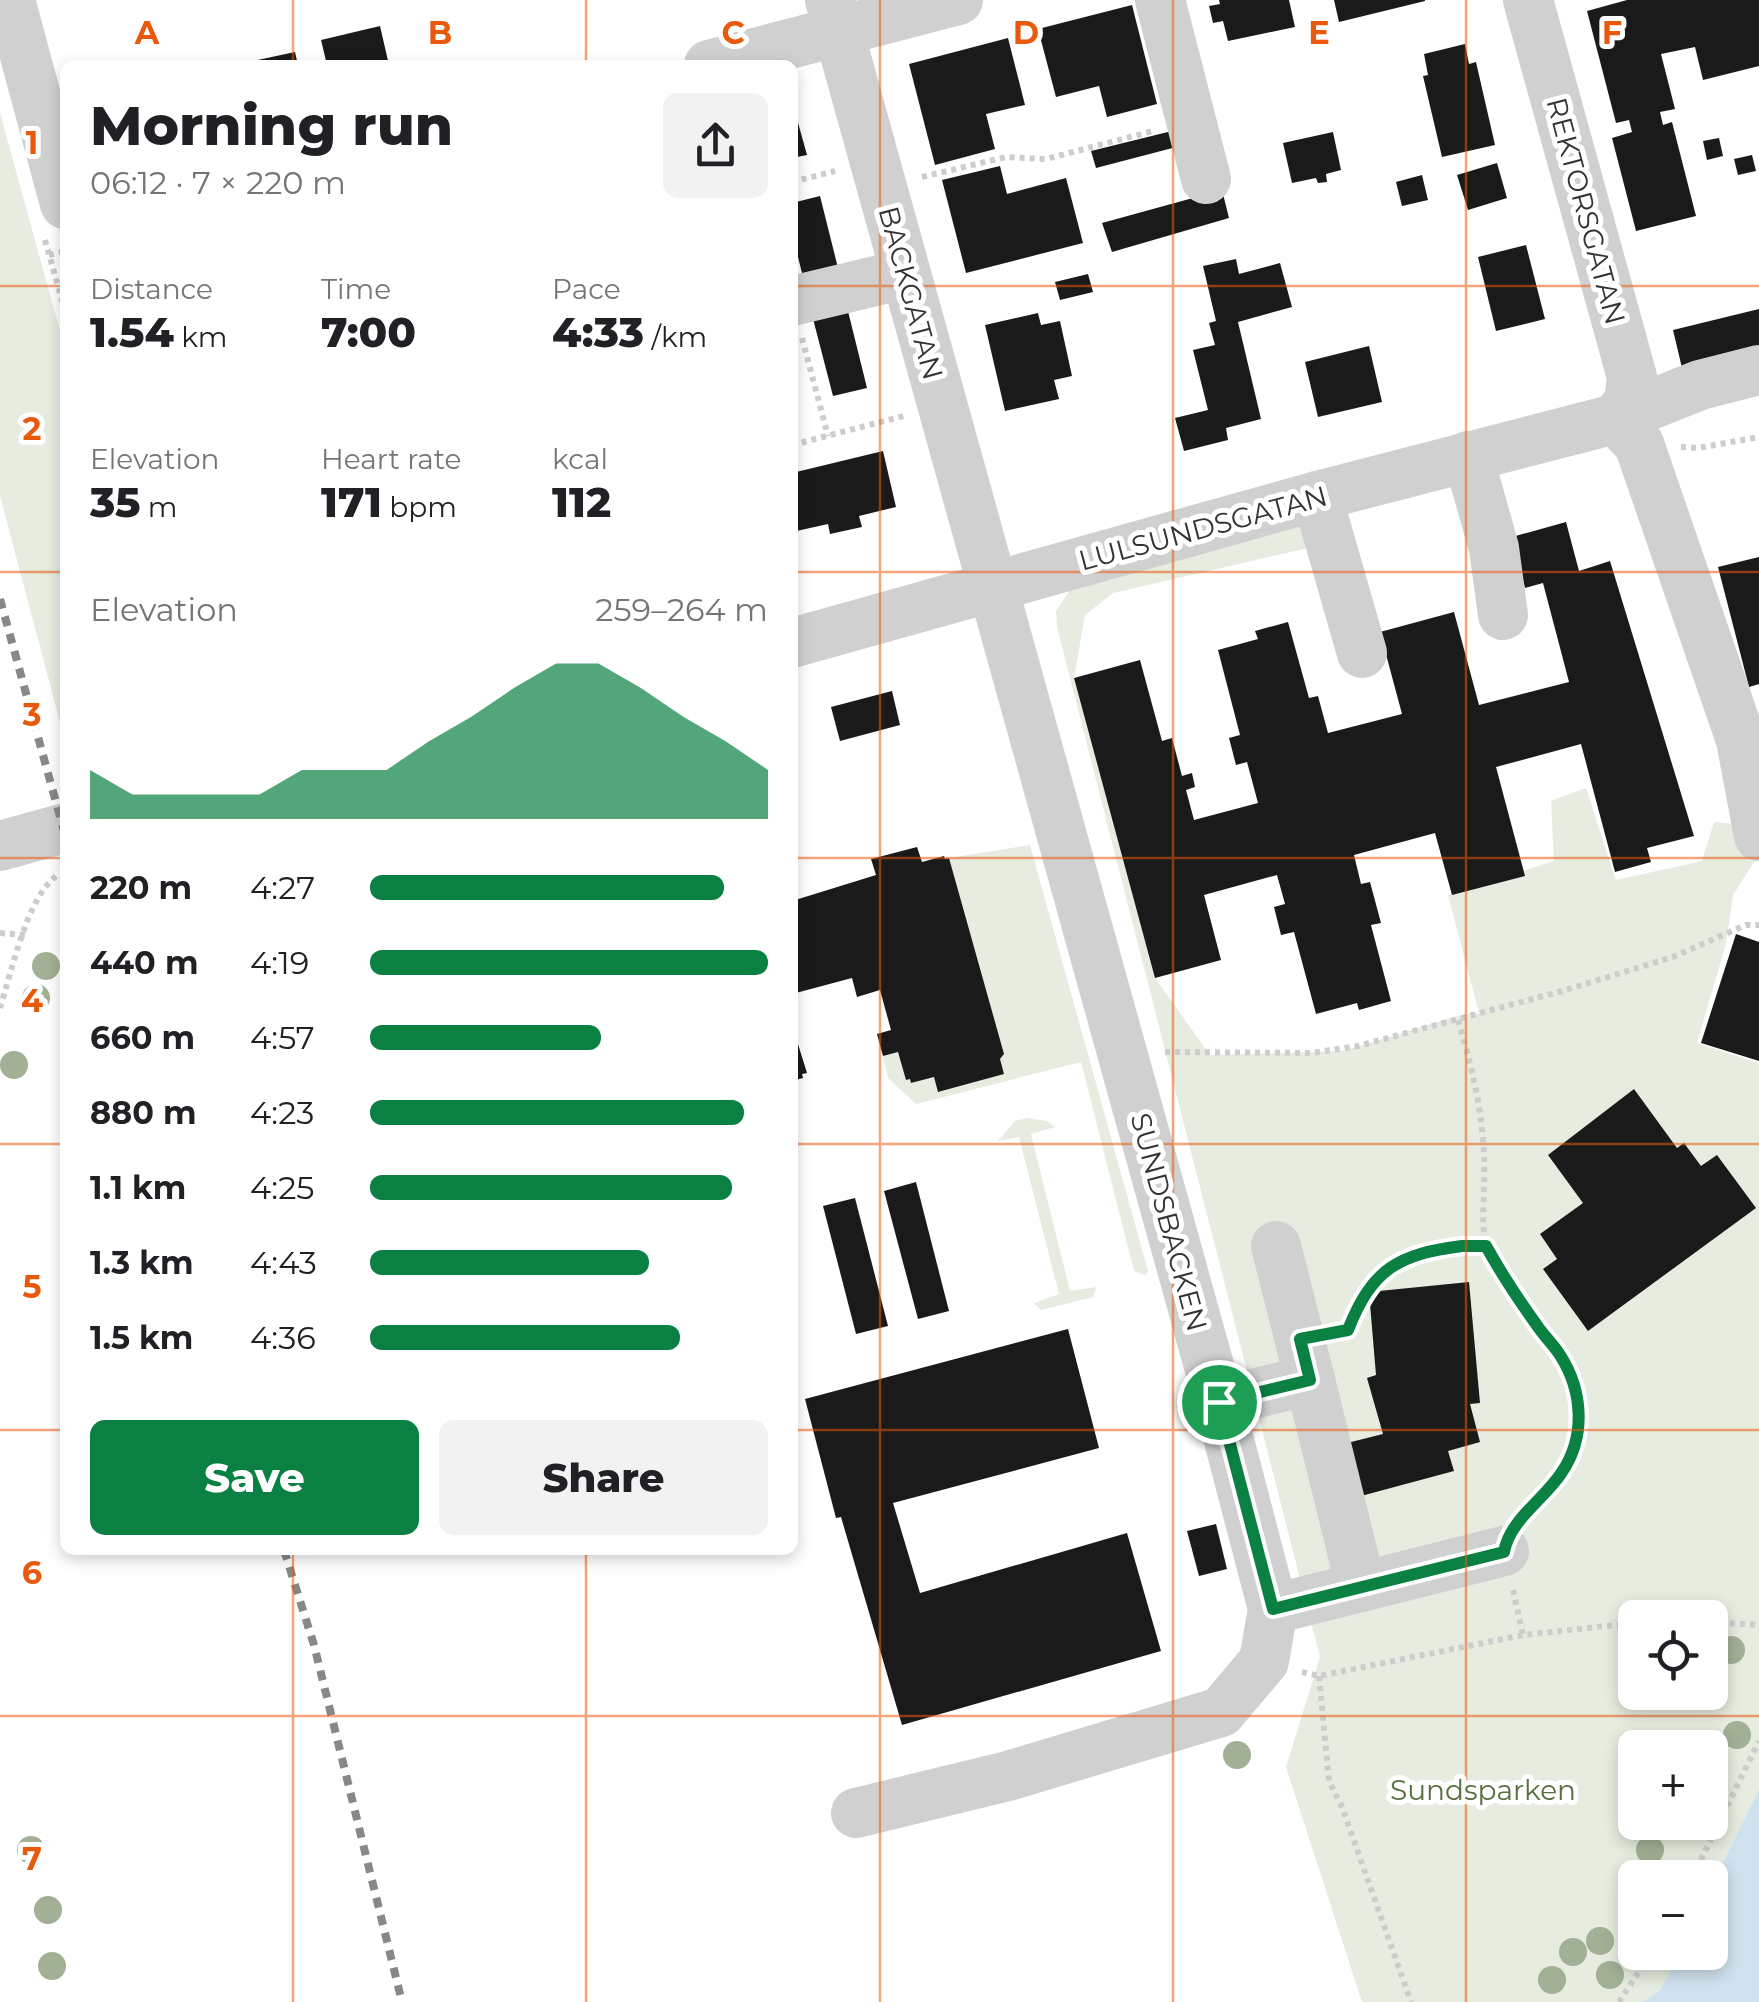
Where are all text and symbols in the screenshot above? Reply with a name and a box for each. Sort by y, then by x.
text: A [134,13,160,52]
text: B [428,13,452,52]
text: C [721,13,745,52]
text: D [1013,13,1039,52]
text: E [1308,13,1330,52]
text: F [1602,13,1622,52]
text: Morning run [90,92,453,159]
button: share [663,93,768,198]
street label: REKTORSGATAN [1539,94,1633,328]
text: 1 [26,123,38,162]
text: 06:12 · 7 × 220 m [90,163,346,202]
street label: BACKGATAN [872,203,950,383]
text: Distance [90,272,213,306]
text: Time [321,272,391,306]
text: Pace [552,272,621,306]
text: 1.54 [90,306,174,358]
text: 7:00 [321,306,416,358]
text: 4:33 [552,306,644,358]
text: km [174,320,227,354]
text: /km [644,320,707,354]
text: 2 [23,409,41,448]
text: Elevation [90,442,219,476]
text: Heart rate [321,442,462,476]
text: kcal [552,442,608,476]
text: 35 [90,476,140,528]
text: 171 [321,476,382,528]
text: 112 [552,476,611,528]
street label: LULSUNDSGATAN [1075,478,1331,578]
text: m [140,490,177,524]
text: bpm [382,490,457,524]
text: Elevation [90,590,238,629]
text: 259–264 m [595,590,768,629]
text: 3 [22,695,41,734]
text: 220 m [90,868,192,907]
text: 4:27 [250,868,315,907]
text: 440 m [90,943,198,982]
text: 4:19 [250,943,309,982]
text: 4 [21,981,43,1020]
text: 660 m [90,1018,195,1057]
text: 4:57 [250,1018,315,1057]
text: 880 m [90,1093,197,1132]
text: 4:23 [250,1093,314,1132]
street label: SUNDSBACKEN [1124,1109,1214,1335]
text: 1.1 km [90,1168,186,1207]
text: 4:25 [250,1168,314,1207]
text: 1.3 km [90,1243,194,1282]
text: 4:43 [250,1243,317,1282]
text: 5 [22,1267,42,1306]
text: 1.5 km [90,1318,193,1357]
text: 4:36 [250,1318,316,1357]
pin [1177,1360,1262,1445]
icon: arrive [1192,1375,1247,1430]
button: Save [90,1420,419,1535]
button: Share [439,1420,768,1535]
text: 6 [22,1553,42,1592]
map controls [1618,1600,1728,1970]
button: locate [1618,1600,1728,1710]
button: + [1618,1730,1728,1840]
park label: Sundsparken [1390,1773,1576,1807]
text: 7 [22,1839,42,1878]
button: − [1618,1860,1728,1970]

